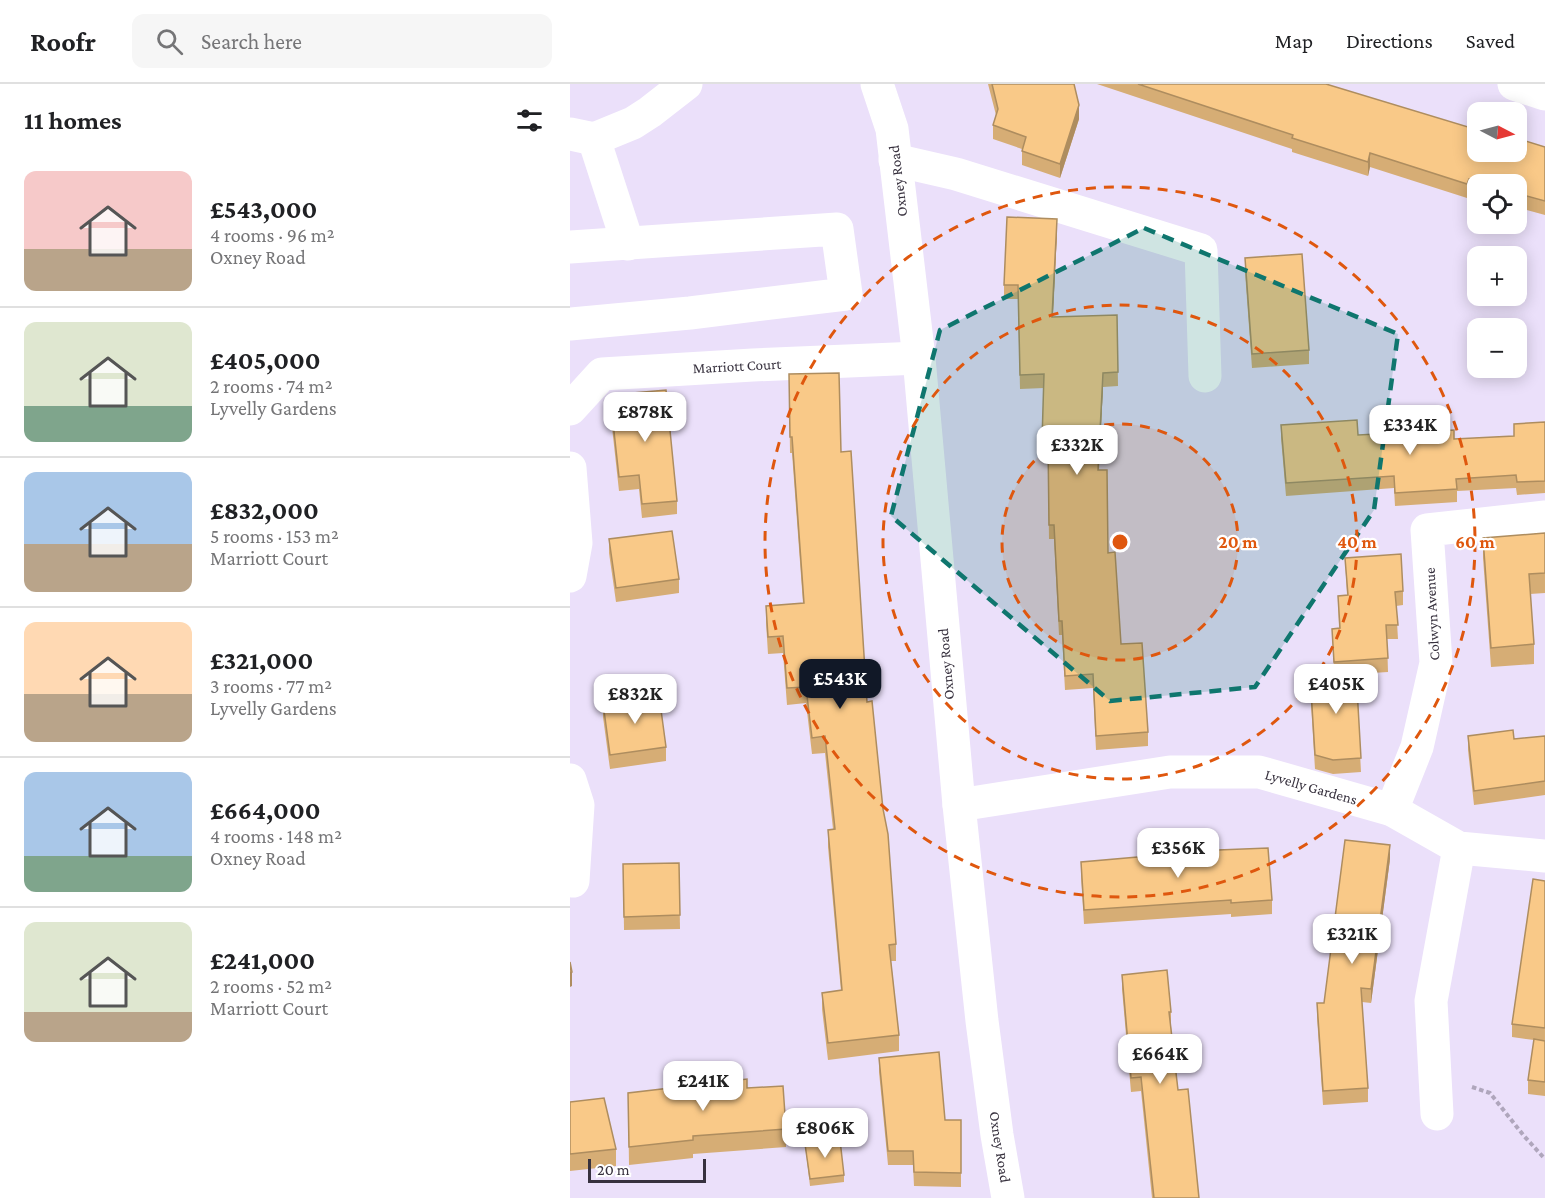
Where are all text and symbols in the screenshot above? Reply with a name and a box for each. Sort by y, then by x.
search box [132,14,552,68]
icon: search [153,25,186,58]
text: Roofr [30,26,96,57]
text: Search here [201,29,302,54]
text: Map [1275,29,1313,53]
text: Directions [1346,29,1433,53]
text: Saved [1466,29,1515,53]
north arrow [1467,102,1527,162]
map controls [1467,102,1527,378]
icon: filters [513,104,546,137]
text: 11 homes [24,106,122,135]
street label: Oxney Road [886,144,911,218]
button: locate [1467,174,1527,234]
icon: home [72,195,144,267]
text: £543,000 [210,195,317,224]
text: 4 rooms · 96 m² [210,224,335,246]
text: Oxney Road [210,246,306,268]
button: + [1467,246,1527,306]
button: − [1467,318,1527,378]
icon: home [72,346,144,418]
text: £405,000 [210,346,321,375]
street label: Marriott Court [692,356,783,376]
text: 2 rooms · 74 m² [210,375,332,397]
pin: £878K [603,392,687,443]
text: Lyvelly Gardens [210,397,337,419]
text: £878K [617,400,673,422]
pin: £334K [1368,405,1452,456]
text: £334K [1383,413,1437,435]
pin: £332K [1035,425,1119,476]
text: £332K [1051,433,1103,455]
icon: home [72,496,144,568]
text: £832,000 [210,496,319,525]
text: 5 rooms · 153 m² [210,525,339,547]
centre of rings [1110,532,1130,552]
text: 20 m [1219,532,1258,552]
text: 40 m [1337,532,1377,552]
text: 60 m [1455,532,1495,552]
text: Marriott Court [210,547,328,569]
street label: Colwyn Avenue [1422,567,1443,661]
street label: Oxney Road [935,627,958,700]
icon: home [72,646,144,718]
text: £321,000 [210,646,313,675]
pin: £543K [798,659,882,710]
pin: £405K [1294,664,1378,715]
text: £543K [813,667,867,689]
text: £405K [1308,672,1364,694]
pin: £832K [593,674,677,725]
text: 3 rooms · 77 m² [210,675,332,697]
text: £832K [608,682,662,704]
text: Lyvelly Gardens [210,697,337,719]
street label: Lyvelly Gardens [1263,766,1359,809]
icon: home [72,796,144,868]
text: £664,000 [210,796,321,825]
text: 4 rooms · 148 m² [210,825,342,847]
pin: £356K [1136,828,1220,879]
text: £356K [1151,836,1205,858]
text: Oxney Road [210,847,306,869]
pin: £321K [1310,914,1394,965]
text: £321K [1327,922,1377,944]
icon: home [72,946,144,1018]
text: £241,000 [210,946,315,975]
text: 2 rooms · 52 m² [210,975,332,997]
text: Marriott Court [210,997,328,1019]
pin: £664K [1118,1034,1202,1085]
text: £664K [1132,1042,1188,1064]
pin: £241K [661,1061,745,1112]
text: £241K [677,1069,729,1091]
pin: £806K [783,1108,867,1159]
street label: Oxney Road [985,1110,1014,1184]
text: £806K [796,1116,854,1138]
scale bar [588,1156,706,1184]
text: 20 m [597,1161,630,1178]

